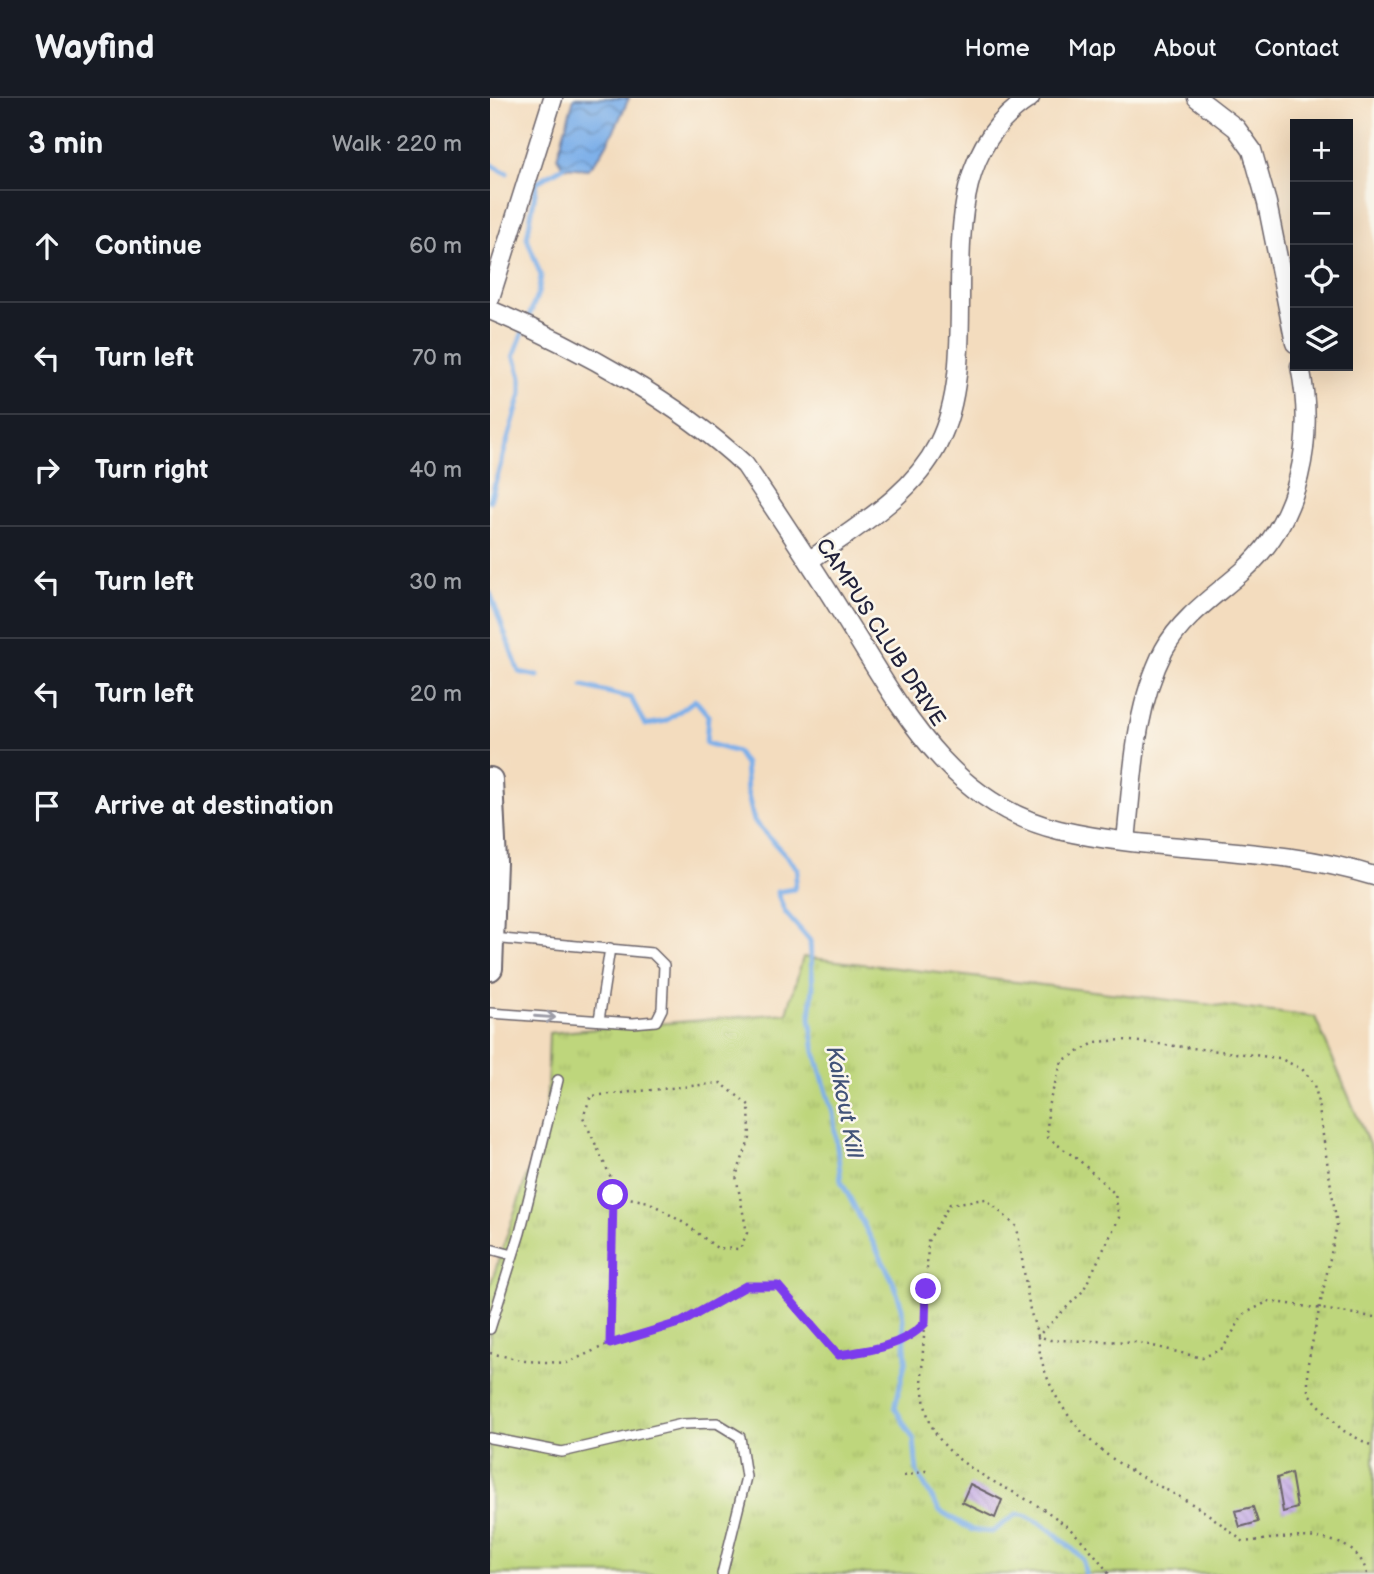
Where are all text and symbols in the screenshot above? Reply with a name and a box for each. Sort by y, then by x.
text: Wayfind [35,28,154,68]
text: Home [965,34,1030,63]
text: Map [1068,34,1116,63]
text: About [1154,34,1216,63]
text: Contact [1254,34,1339,63]
map controls [1290,119,1353,371]
button: + [1290,119,1353,182]
text: 3 min [28,126,103,162]
text: Walk · 220 m [332,130,462,158]
button: − [1290,182,1353,245]
icon: ahead [28,227,66,265]
text: Continue [95,231,202,262]
text: 60 m [409,232,462,260]
button: locate [1290,245,1353,308]
button: layers [1290,308,1353,371]
icon: left [28,339,66,377]
text: Turn left [95,343,194,374]
text: 70 m [412,344,462,372]
icon: right [28,451,66,489]
text: Turn right [95,455,208,486]
text: 40 m [409,456,462,484]
street label: CAMPUS CLUB DRIVE [811,534,951,731]
icon: left [28,563,66,601]
text: Turn left [95,567,194,598]
text: 30 m [409,568,462,596]
icon: left [28,675,66,713]
text: Turn left [95,679,194,710]
text: 20 m [410,680,462,708]
icon: arrive [28,787,66,825]
text: Arrive at destination [95,791,334,822]
one-way arrow [533,1010,556,1023]
water label: Kaikout Kill [819,1044,869,1161]
route start [597,1179,628,1210]
route end [910,1273,941,1304]

